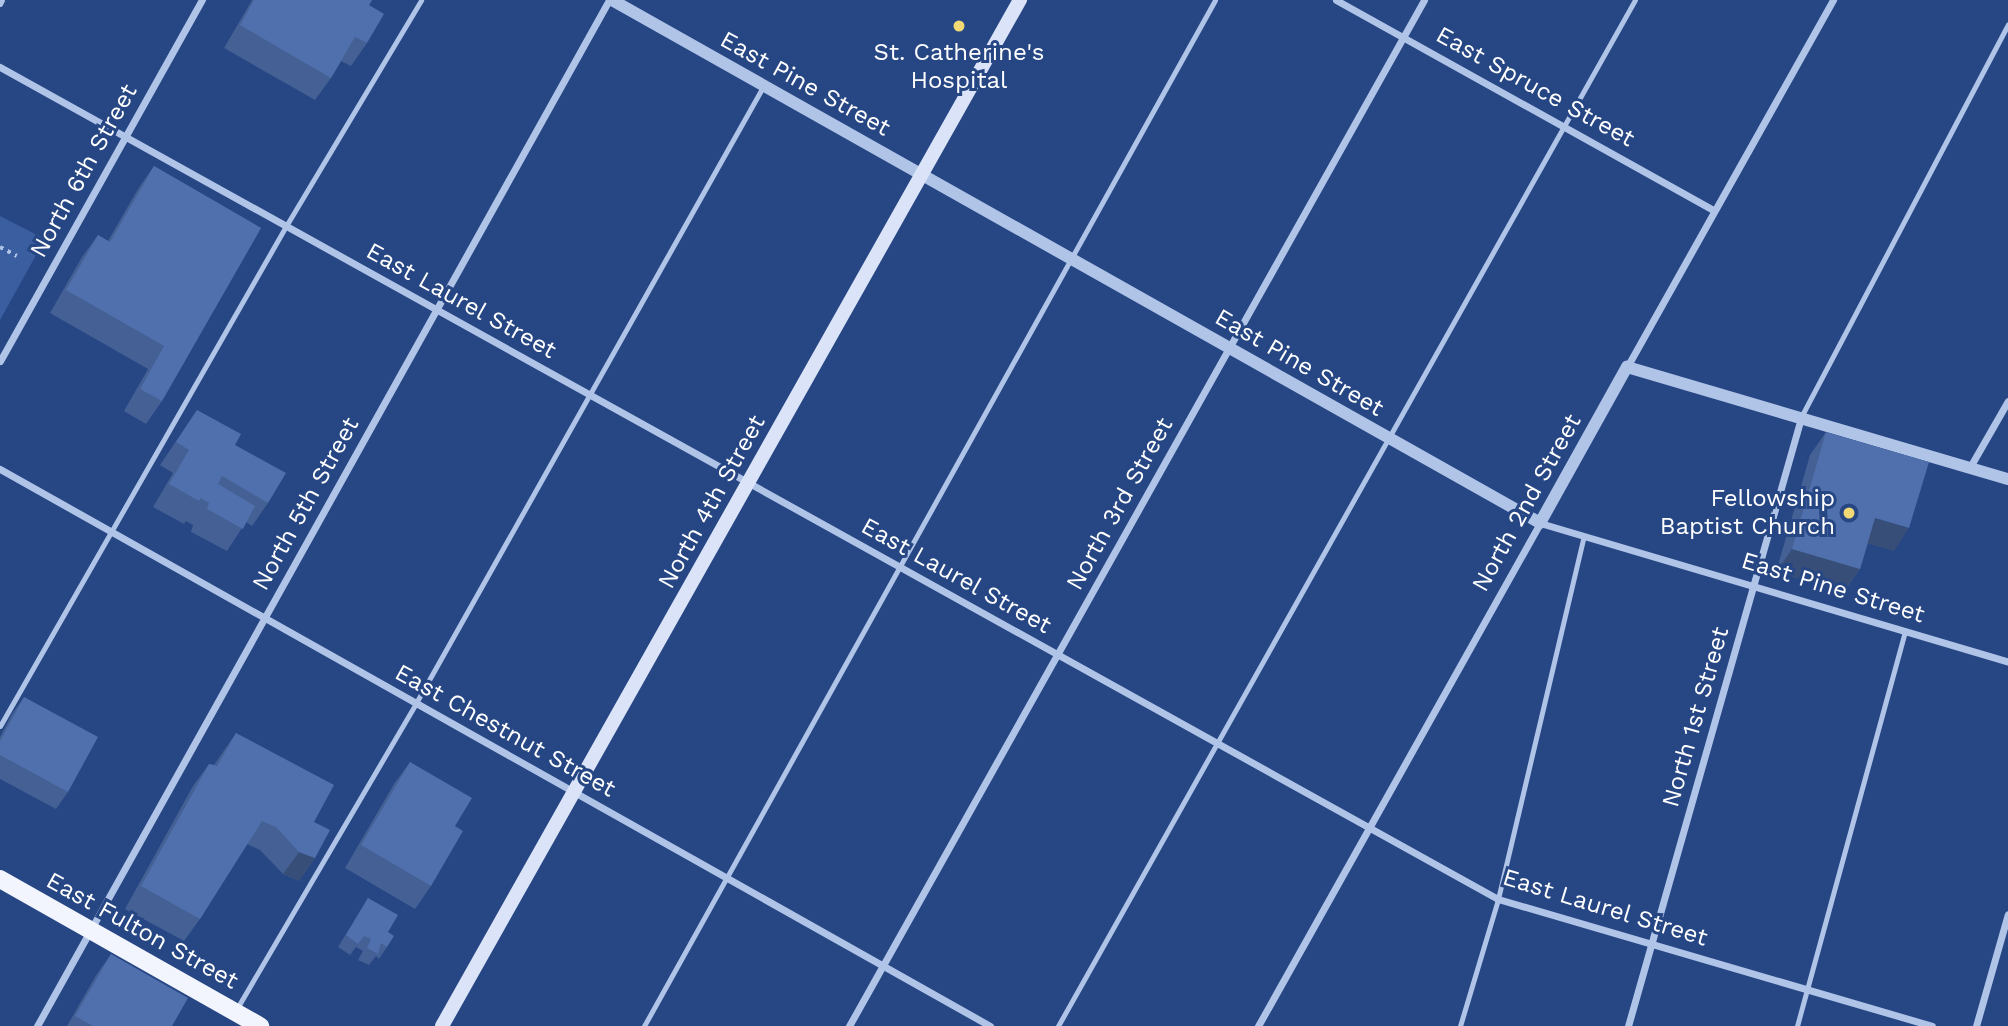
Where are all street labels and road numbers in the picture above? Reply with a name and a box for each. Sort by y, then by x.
street label: East Spruce Street [1431,20,1639,154]
street label: East Pine Street [715,25,895,143]
street label: North 6th Street [24,79,144,263]
street label: East Laurel Street [361,237,561,365]
street label: East Pine Street [1210,303,1388,423]
street label: North 2nd Street [1466,409,1588,597]
street label: North 4th Street [652,410,772,594]
street label: North 5th Street [247,412,365,596]
street label: North 3rd Street [1061,413,1179,595]
street label: East Laurel Street [856,512,1056,640]
street label: East Pine Street [1738,546,1928,630]
street label: North 1st Street [1656,623,1736,811]
street label: East Chestnut Street [390,658,620,804]
street label: East Laurel Street [1499,863,1711,953]
street label: East Fulton Street [41,866,243,996]

